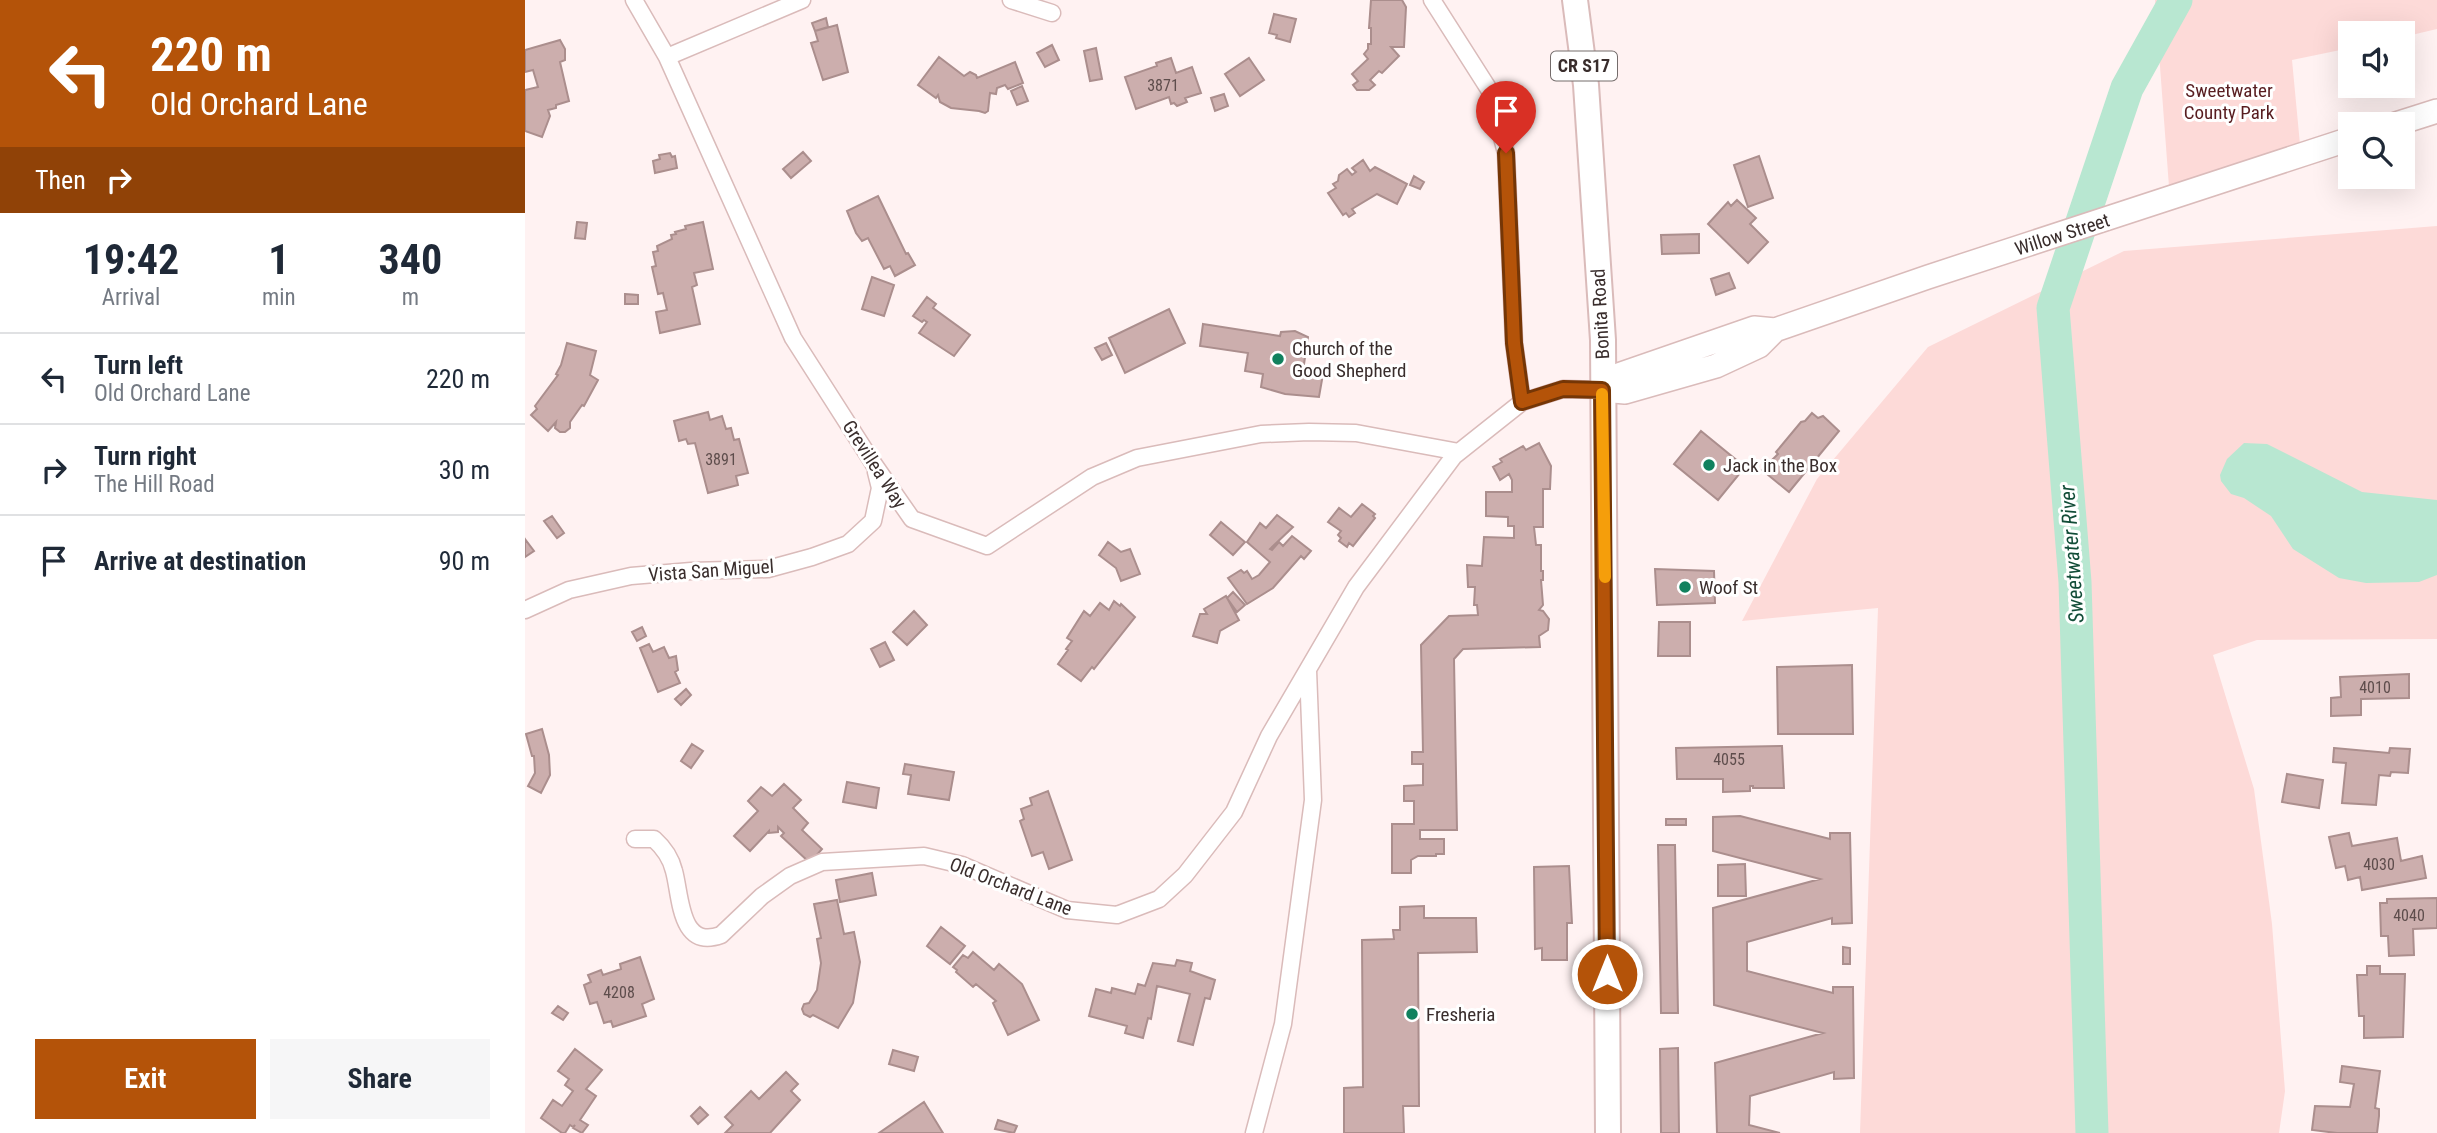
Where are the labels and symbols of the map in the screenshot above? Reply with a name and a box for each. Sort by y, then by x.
road number: CR S17 [1551,52,1617,80]
house number: 3871 [1147,76,1179,95]
park label: Sweetwater County Park [2184,79,2275,124]
pin [1476,81,1536,153]
street label: Willow Street [2012,208,2112,261]
street label: Bonita Road [1587,268,1614,360]
place label: Church of the Good Shepherd [1292,337,1407,382]
marker: Church of the Good Shepherd [1270,351,1286,367]
street label: Grevillea Way [838,416,912,513]
house number: 3891 [705,450,737,469]
place label: Jack in the Box [1723,454,1837,477]
marker: Jack in the Box [1701,457,1717,473]
water label: Sweetwater River [2055,483,2089,624]
street label: Vista San Miguel [647,555,775,586]
place label: Woof St [1699,576,1758,599]
marker: Woof St [1677,579,1693,595]
house number: 4010 [2359,678,2391,697]
house number: 4055 [1713,750,1745,769]
street label: Old Orchard Lane [946,853,1075,920]
house number: 4030 [2363,855,2395,874]
house number: 4040 [2393,906,2425,925]
position arrow [1570,937,1644,1011]
house number: 4208 [603,983,635,1002]
place label: Fresheria [1426,1003,1495,1026]
marker: Fresheria [1404,1006,1420,1022]

